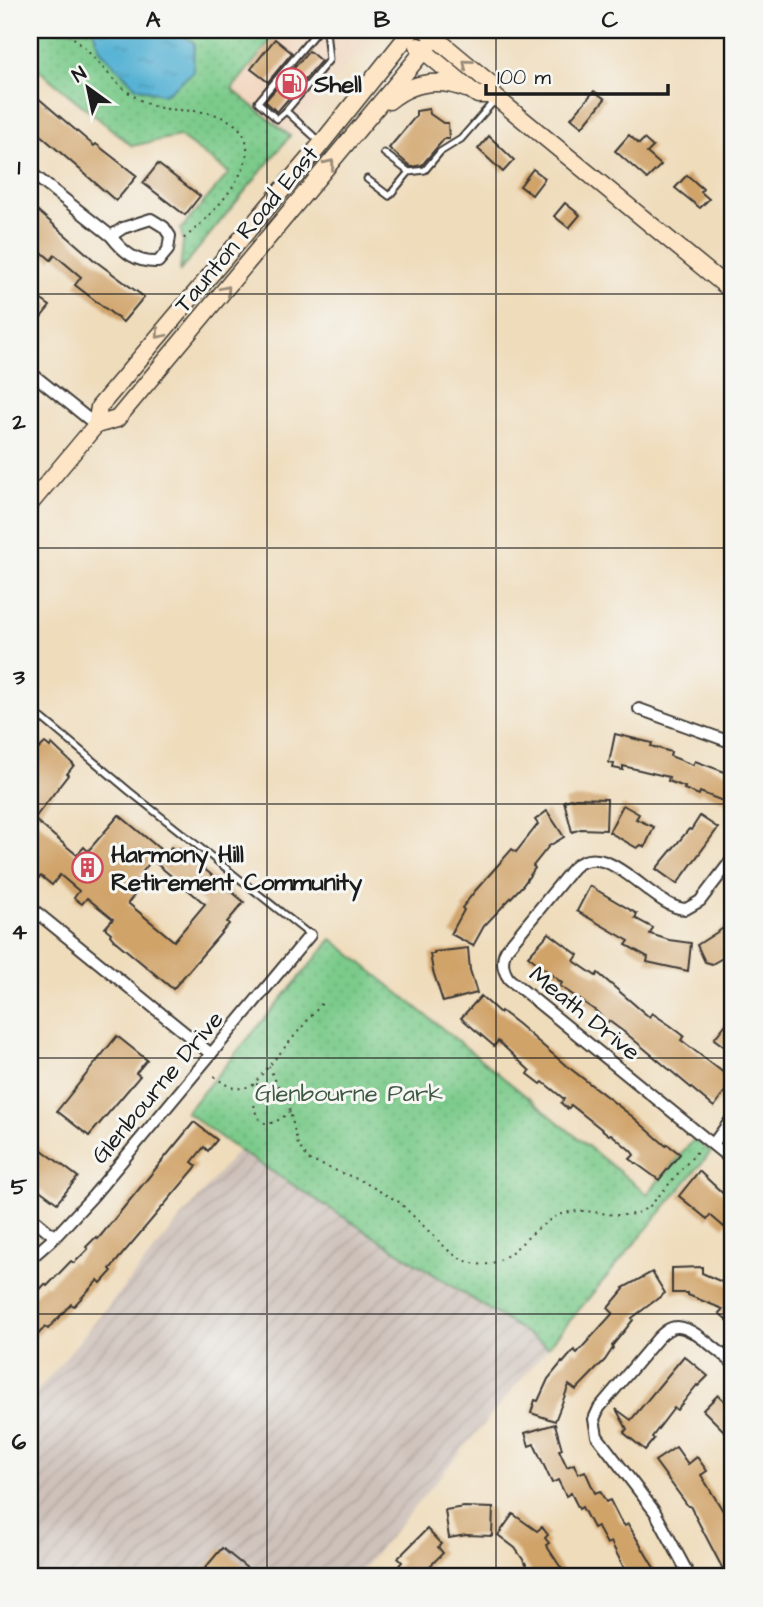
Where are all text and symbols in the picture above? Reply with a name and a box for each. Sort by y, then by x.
text: A [146,4,161,36]
text: B [374,4,391,36]
text: C [602,4,619,36]
north arrow [52,52,122,122]
scale bar [486,52,668,96]
text: N [67,60,92,90]
one-way arrow [463,60,476,72]
text: 100 m [497,63,552,92]
fuel station icon: Shell [274,67,308,101]
place label: Shell [313,68,362,102]
street label: Taunton Road East [167,138,327,321]
text: 1 [18,151,21,183]
one-way arrow [322,160,334,173]
one-way arrow [218,285,230,298]
one-way arrow [156,326,168,339]
text: 2 [11,406,26,438]
text: 3 [12,661,25,693]
place label: Harmony Hill Retirement Community [111,838,363,902]
building icon: Harmony Hill Retirement Community [71,851,105,885]
text: 4 [11,916,27,948]
street label: Meath Drive [522,958,647,1069]
street label: Glenbourne Drive [84,1004,232,1171]
park label: Glenbourne Park [255,1077,443,1111]
text: 5 [11,1171,28,1203]
text: 6 [12,1426,27,1458]

